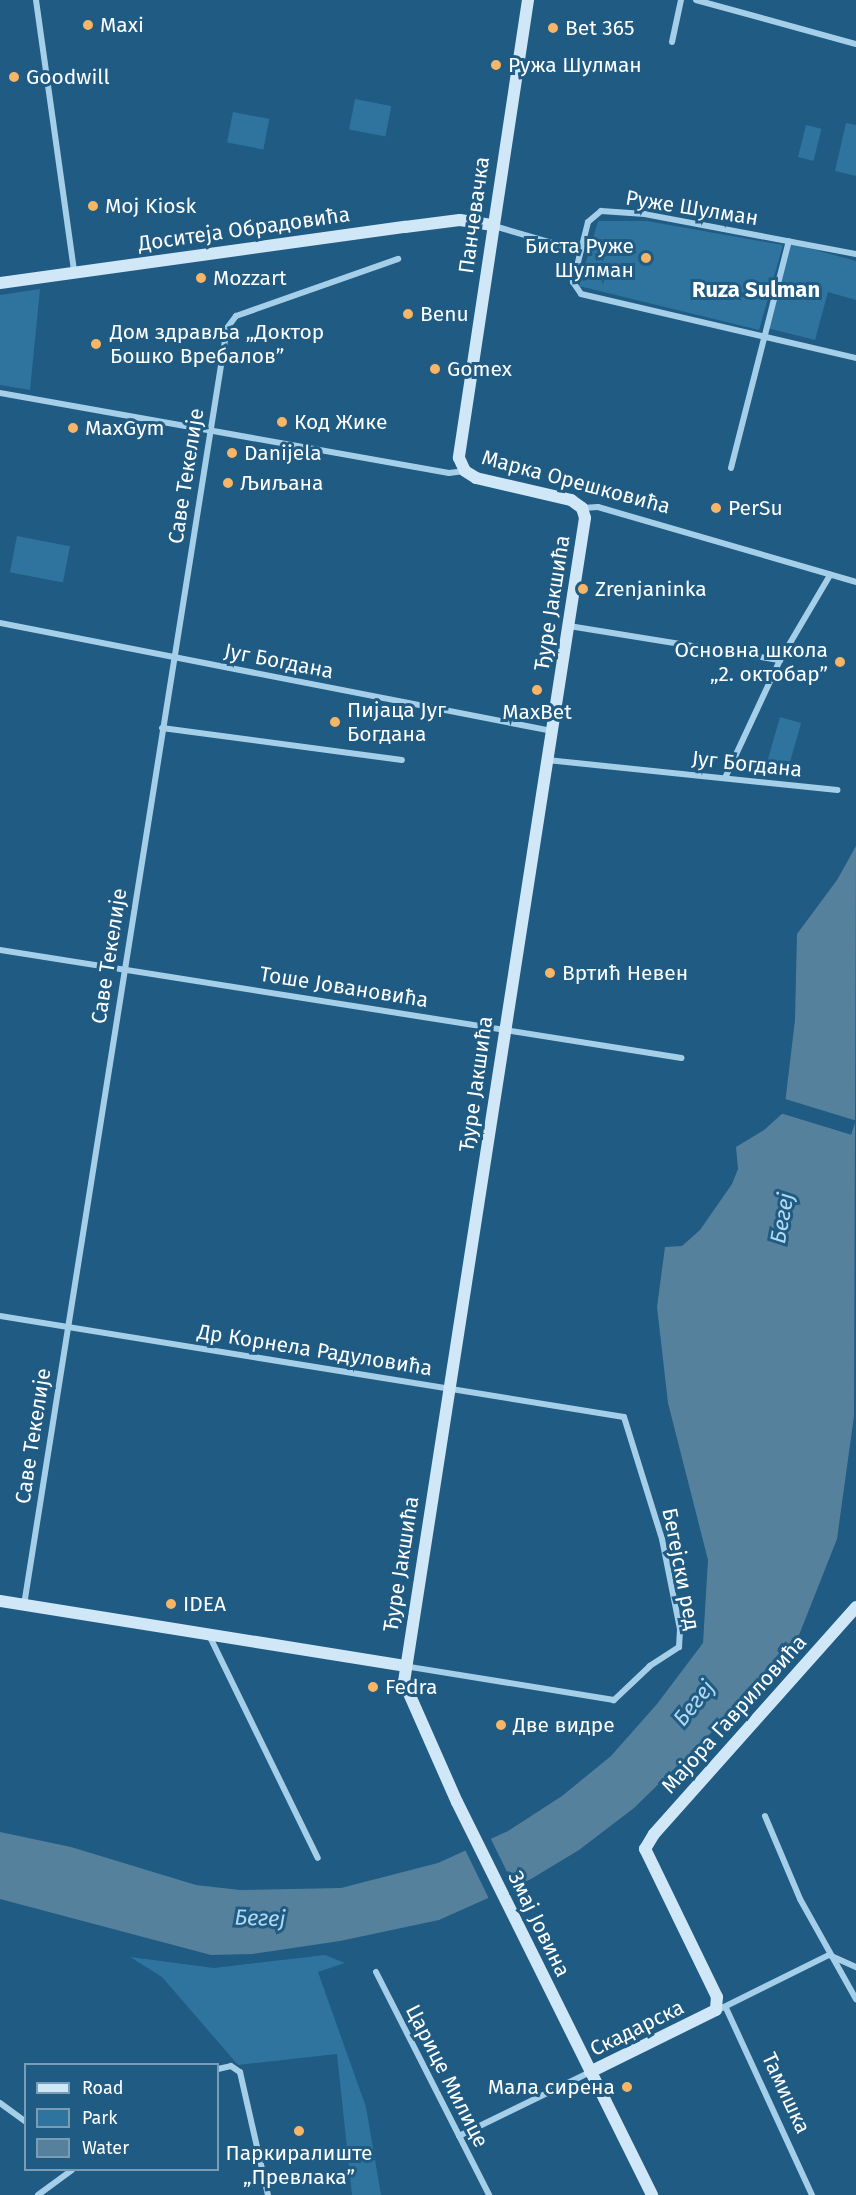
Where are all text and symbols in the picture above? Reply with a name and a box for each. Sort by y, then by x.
place label: Maxi [100,12,144,38]
place label: Bet 365 [565,15,634,41]
marker: Maxi [81,18,95,32]
marker: Bet 365 [546,21,560,35]
place label: Ружа Шулман [508,52,642,78]
marker: Ружа Шулман [489,58,503,72]
place label: Goodwill [26,64,110,90]
marker: Goodwill [7,70,21,84]
street label: Панчевачка [453,155,495,275]
street label: Руже Шулман [624,185,760,231]
place label: Moj Kiosk [105,193,196,219]
marker: Moj Kiosk [86,199,100,213]
street label: Доситеја Обрадовића [136,202,352,256]
place label: Биста Руже Шулман [525,233,634,283]
marker: Биста Руже Шулман [639,251,653,265]
place label: Mozzart [213,265,287,291]
marker: Mozzart [194,271,208,285]
district label: Ruza Sulman [692,277,820,303]
place label: Benu [420,301,469,327]
marker: Benu [401,307,415,321]
place label: Дом здравља „Доктор Бошко Вребалов” [110,319,324,369]
marker: Дом здравља „Доктор Бошко Вребалов” [87,335,105,353]
place label: Gomex [447,356,512,382]
marker: Gomex [428,362,442,376]
street label: Саве Текелије [163,406,209,546]
place label: Код Жике [294,409,387,435]
place label: MaxGym [85,415,165,441]
marker: Код Жике [275,415,289,429]
marker: MaxGym [66,421,80,435]
place label: Danijela [244,440,322,466]
street label: Марка Орешковића [479,445,673,519]
marker: Danijela [225,446,239,460]
place label: Љиљана [240,470,323,496]
marker: Љиљана [221,476,235,490]
place label: PerSu [728,495,783,521]
marker: PerSu [709,501,723,515]
street label: Ђуре Јакшића [529,533,575,673]
place label: Zrenjaninka [595,576,707,602]
marker: Zrenjaninka [576,582,590,596]
place label: Основна школа „2. октобар” [674,637,828,687]
street label: Југ Богдана [222,638,336,684]
marker: Основна школа „2. октобар” [833,655,847,669]
marker: MaxBet [530,683,544,697]
place label: Пијаца Југ Богдана [347,697,446,747]
place label: MaxBet [502,699,572,725]
marker: Пијаца Југ Богдана [328,715,342,729]
street label: Југ Богдана [691,746,803,782]
street label: Саве Текелије [86,886,132,1026]
place label: Вртић Невен [562,960,688,986]
street label: Тоше Јовановића [258,961,430,1013]
marker: Вртић Невен [543,966,557,980]
street label: Ђуре Јакшића [454,1015,498,1153]
water label: Бегеј [765,1191,799,1245]
street label: Др Корнела Радуловића [196,1319,434,1381]
street label: Саве Текелије [10,1366,56,1506]
street label: Ђуре Јакшића [378,1494,424,1634]
street label: Бегејски ред [657,1506,705,1632]
place label: IDEA [183,1591,226,1617]
marker: IDEA [164,1597,178,1611]
street label: Мајора Гавриловића [656,1630,812,1798]
place label: Fedra [385,1674,437,1700]
water label: Бегеј [668,1675,720,1731]
marker: Fedra [366,1680,380,1694]
place label: Две видре [513,1712,615,1738]
marker: Две видре [494,1718,508,1732]
street label: Змај Јовина [503,1867,575,1981]
water label: Бегеј [234,1904,286,1932]
street label: Скадарска [586,1995,688,2061]
street label: Царице Милице [400,2000,494,2152]
street label: Тамишка [756,2048,816,2138]
legend [24,2063,219,2171]
place label: Мала сирена [488,2074,615,2100]
text: Road [82,2077,124,2099]
marker: Мала сирена [620,2080,634,2094]
text: Park [82,2107,117,2129]
marker: Паркиралиште „Превлака” [292,2124,306,2138]
text: Water [82,2137,129,2159]
place label: Паркиралиште „Превлака” [225,2140,373,2190]

